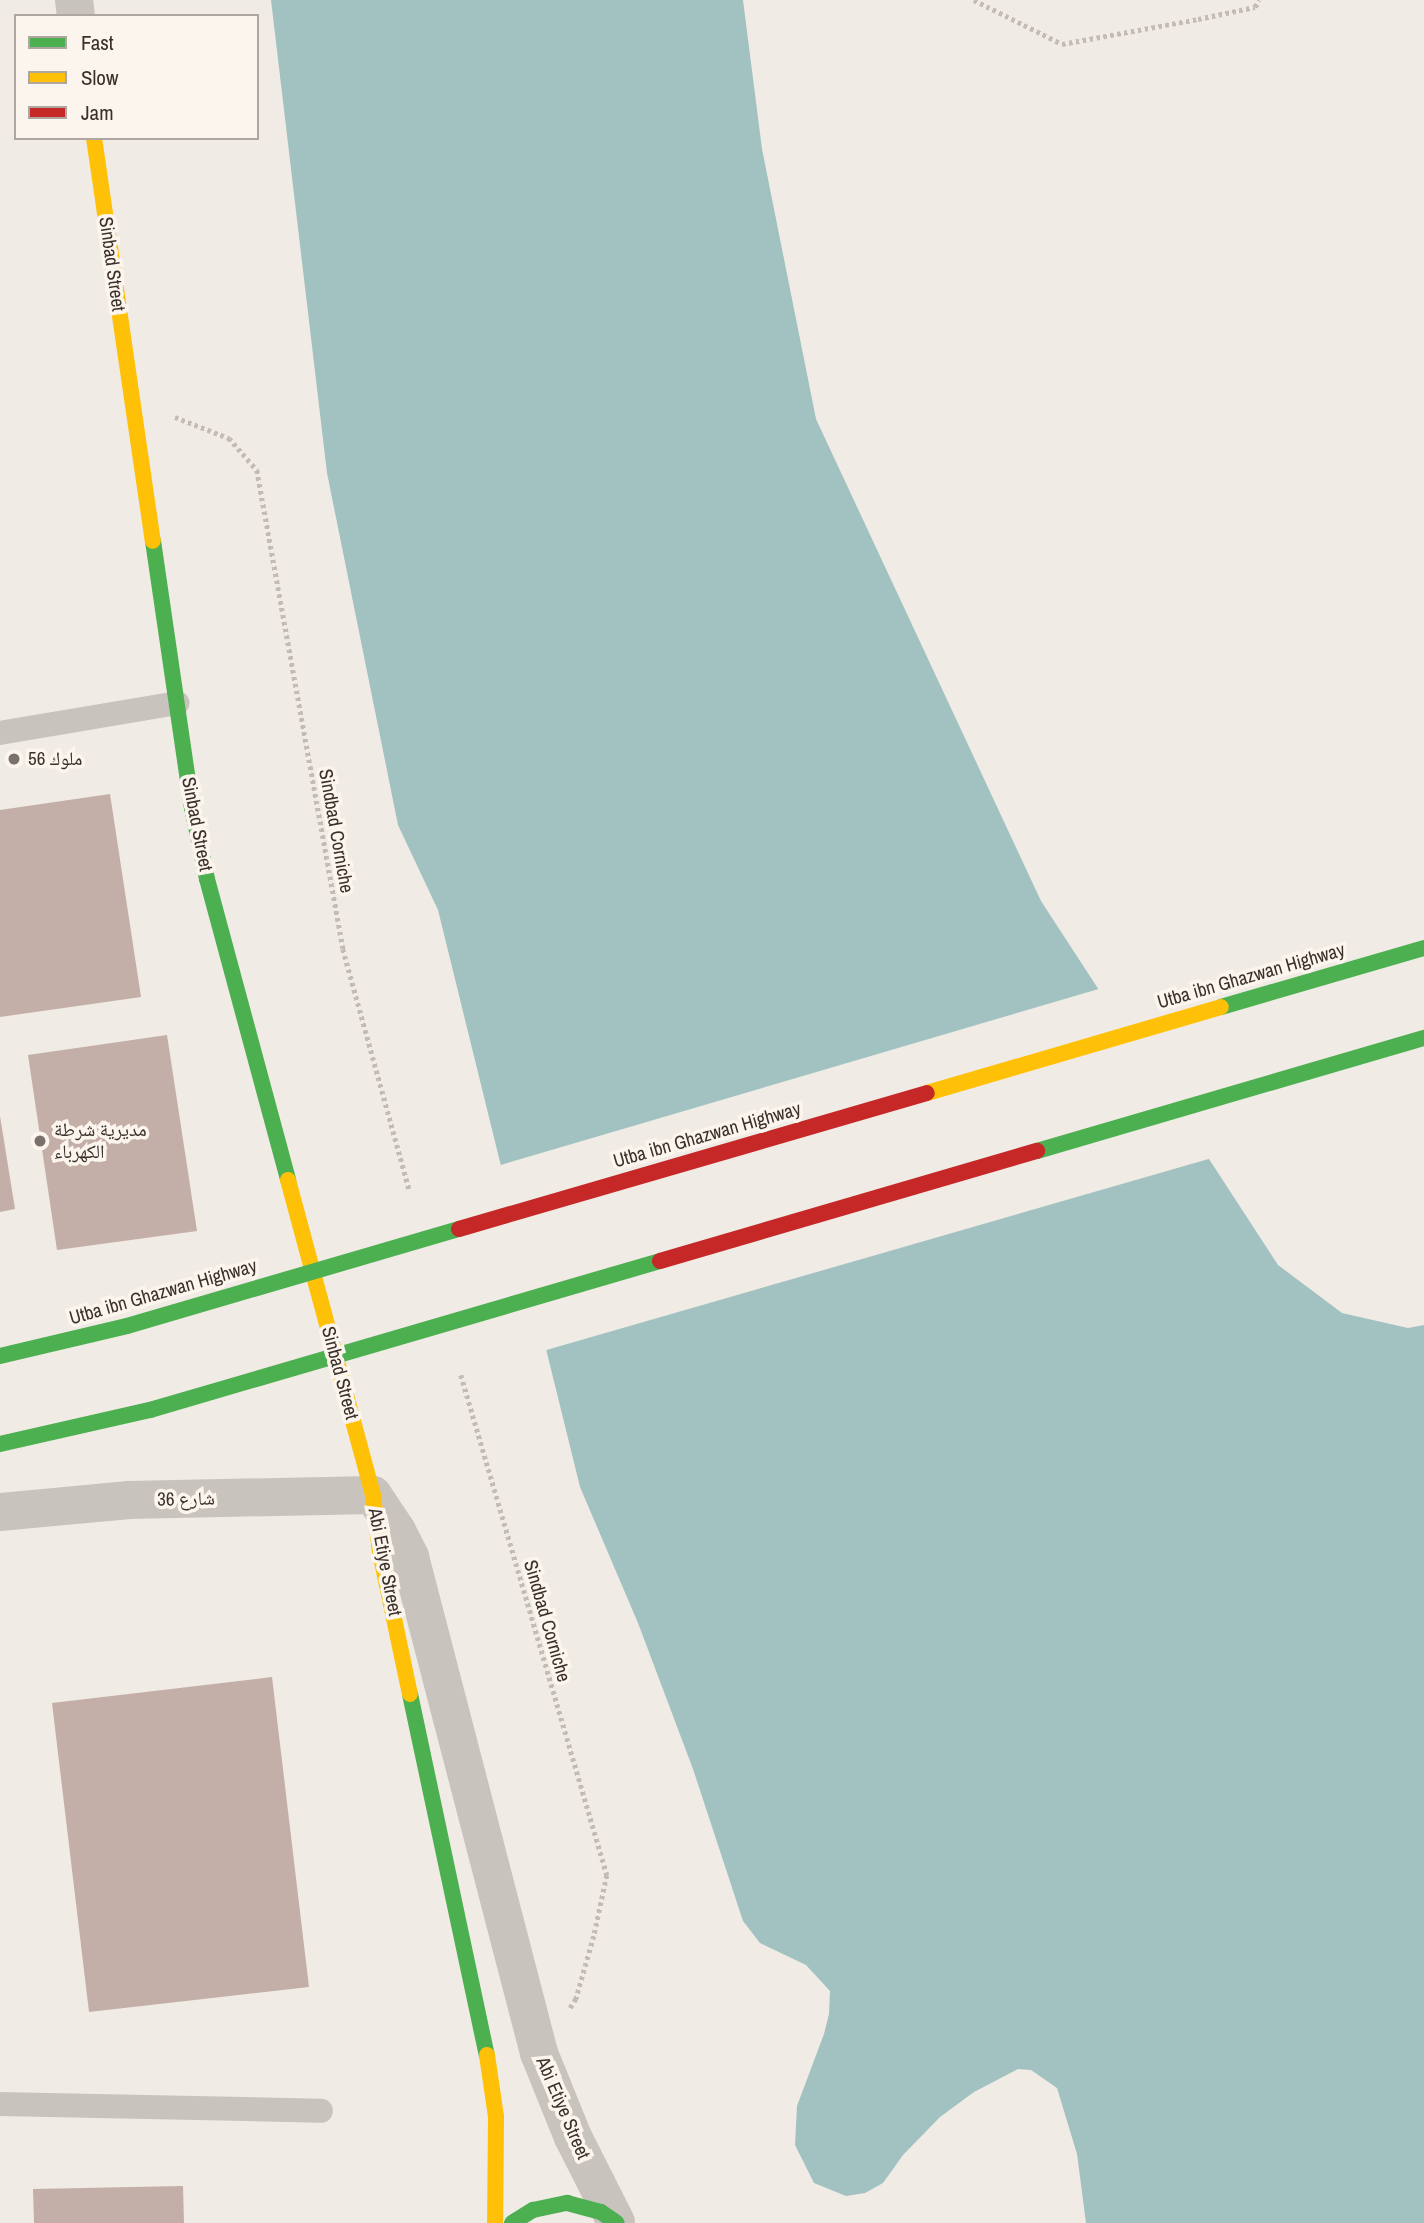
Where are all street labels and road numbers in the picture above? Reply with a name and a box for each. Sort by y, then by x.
street label: Sinbad Street [94,215,130,313]
street label: Sindbad Corniche [314,767,358,895]
street label: Sinbad Street [177,775,217,873]
street label: Utba ibn Ghazwan Highway [1155,938,1347,1014]
street label: Utba ibn Ghazwan Highway [611,1097,803,1173]
street label: Utba ibn Ghazwan Highway [67,1254,259,1330]
street label: Sinbad Street [317,1324,363,1422]
street label: شارع 36 [157,1487,215,1511]
street label: Abi Etiye Street [363,1506,407,1618]
street label: Sindbad Corniche [519,1557,575,1685]
street label: Abi Etiye Street [531,2053,595,2163]

